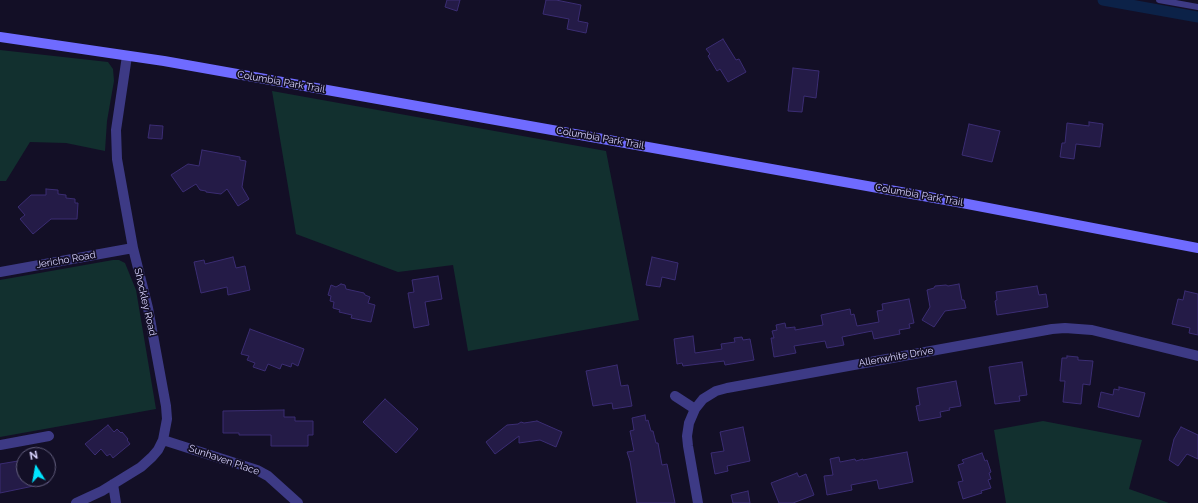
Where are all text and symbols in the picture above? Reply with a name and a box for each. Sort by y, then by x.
street label: Columbia Park Trail [236,68,326,96]
street label: Columbia Park Trail [555,124,645,152]
street label: Columbia Park Trail [874,181,964,209]
street label: Jericho Road [35,249,97,271]
street label: Shockley Road [131,267,159,337]
street label: Allenwhite Drive [858,345,934,369]
street label: Sunhaven Place [187,442,261,478]
north arrow [16,447,56,487]
text: N [28,449,39,463]

